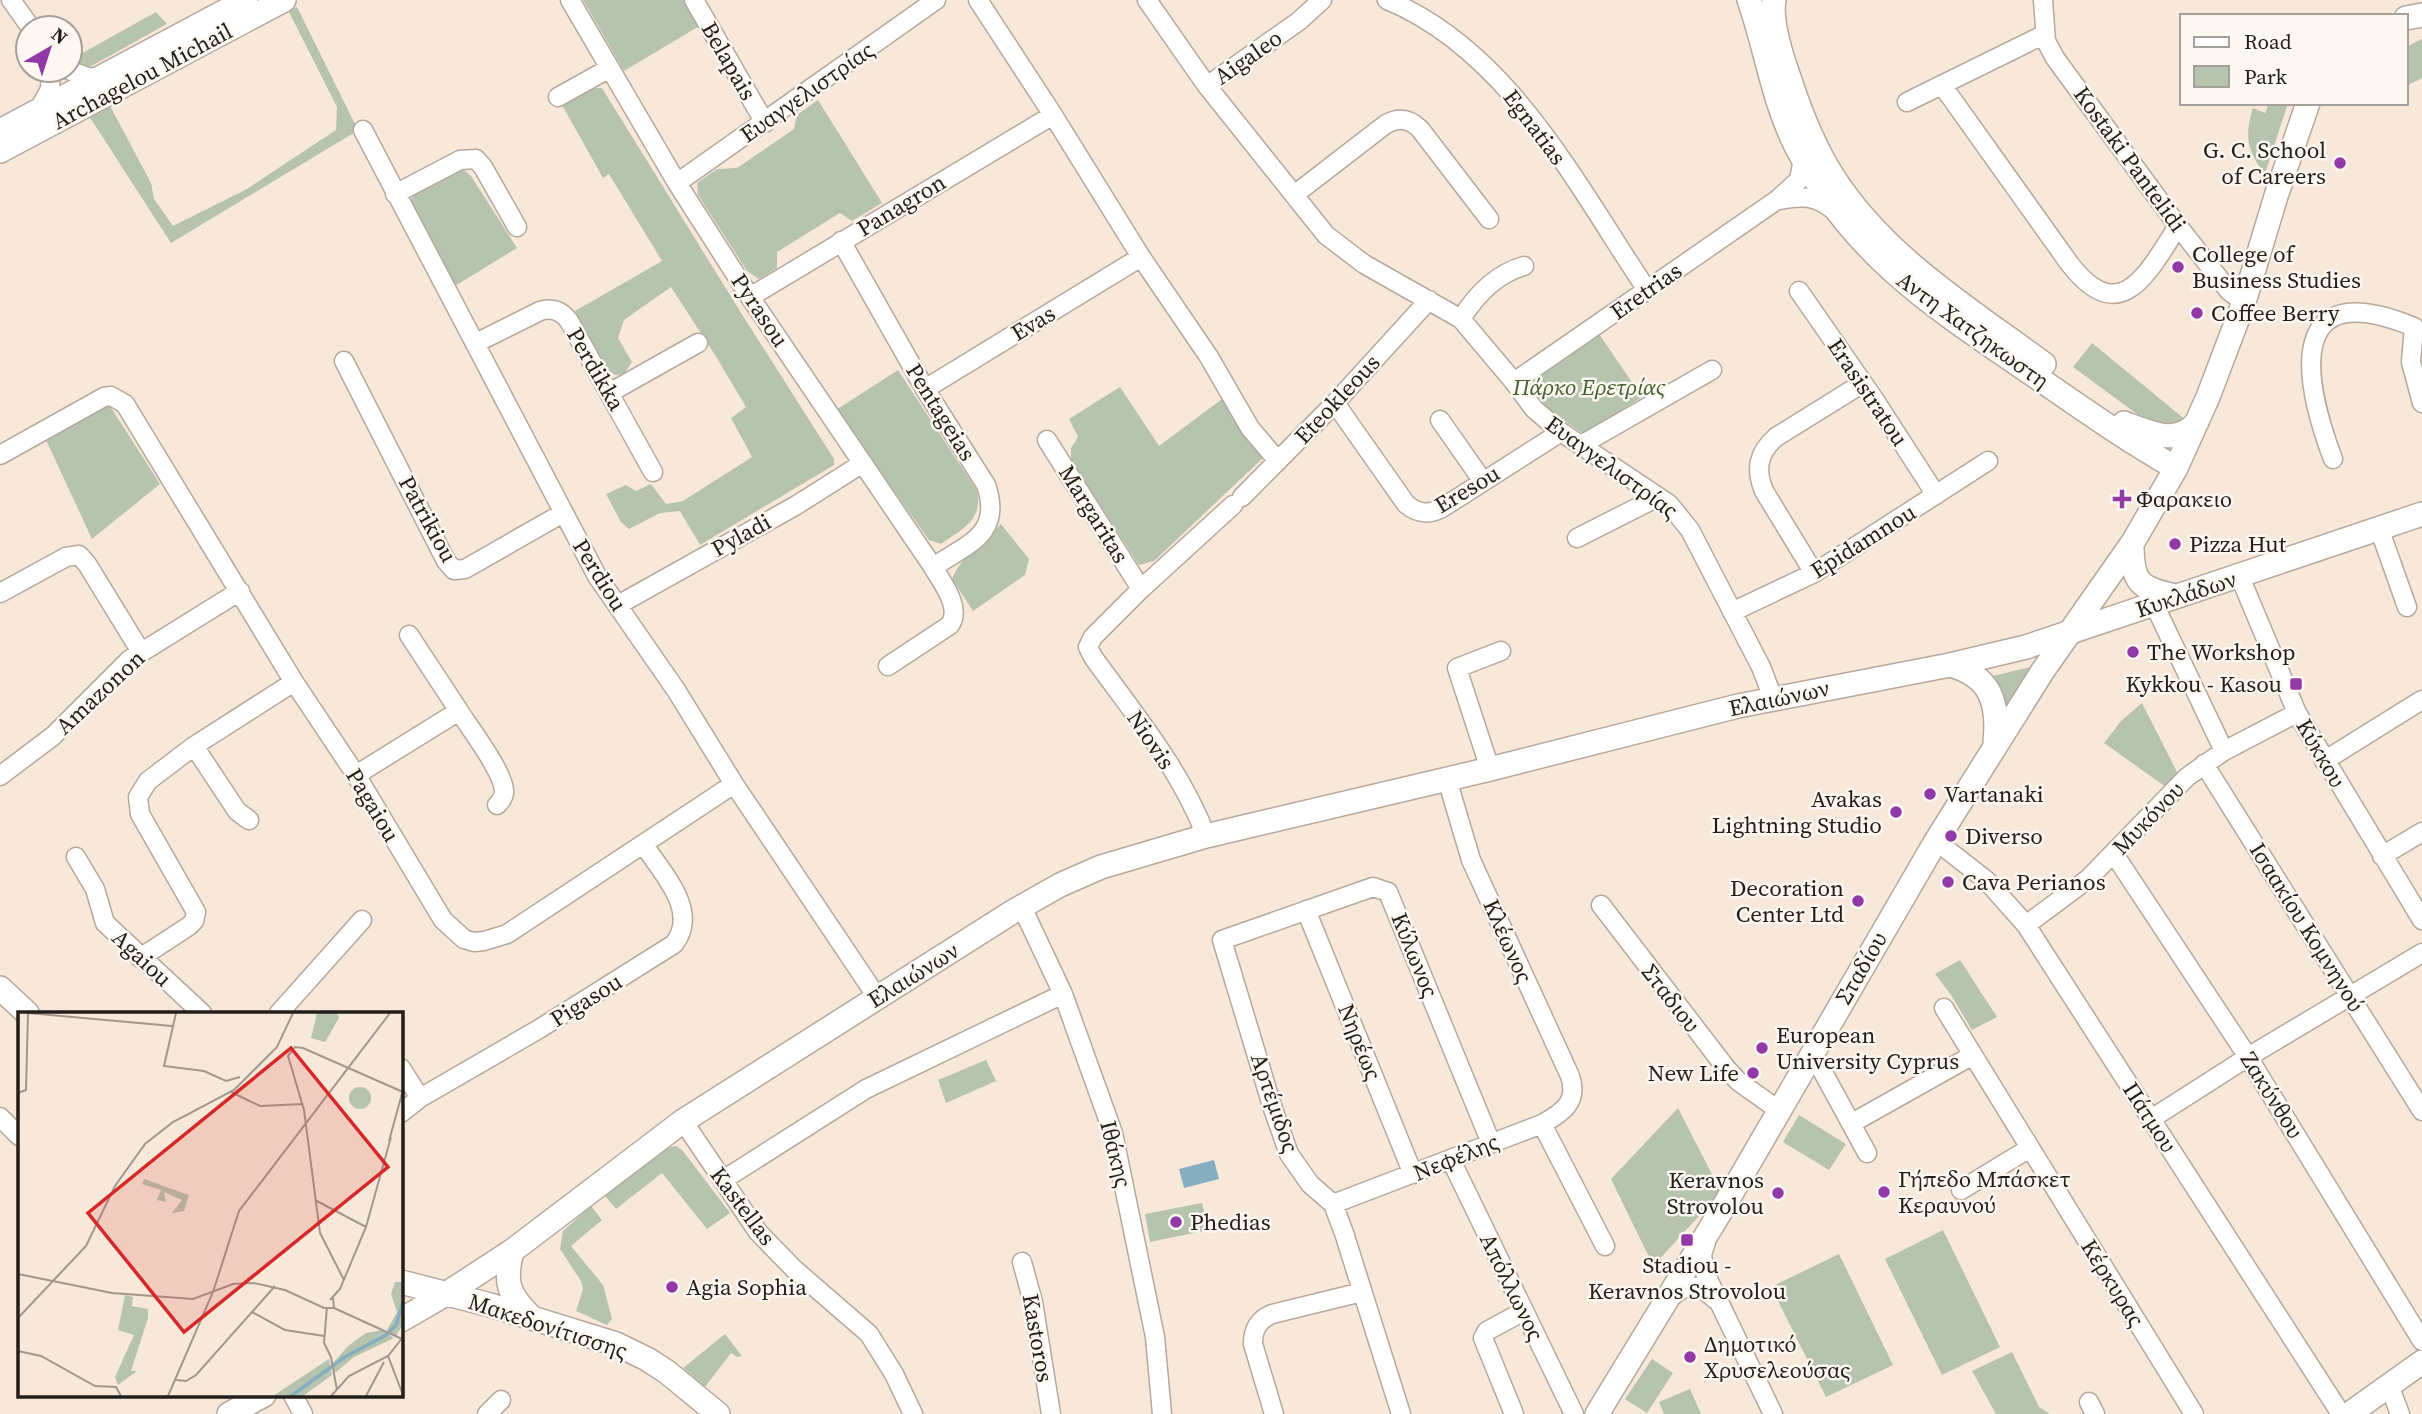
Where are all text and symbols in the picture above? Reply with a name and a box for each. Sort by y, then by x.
north arrow [14,14,84,84]
legend [2180,14,2408,105]
street label: Archagelou Michail [46,15,238,137]
street label: Belapais [694,16,764,106]
text: N [46,21,73,50]
street label: Aigaleo [1207,22,1289,92]
text: Road [2244,27,2292,56]
street label: Ευαγγελιστρίας [734,34,880,150]
text: Park [2244,62,2288,91]
street label: Kostaki Pantelidi [2066,80,2194,239]
street label: Egnatias [1496,83,1574,171]
place label: G. C. School of Careers [2203,134,2326,192]
marker: G. C. School of Careers [2332,155,2348,171]
street label: Panagron [851,166,952,244]
place label: College of Business Studies [2192,238,2361,296]
street label: Eretrias [1604,255,1688,327]
marker: College of Business Studies [2170,259,2186,275]
street label: Αντη Χατζηκωστη [1890,264,2056,396]
street label: Pyrasou [724,267,796,353]
street label: Evas [1005,297,1061,349]
place label: Coffee Berry [2211,297,2340,329]
marker: Coffee Berry [2189,305,2205,321]
street label: Perdikka [559,322,633,417]
street label: Erasistratou [1820,332,1916,452]
street label: Eteokleous [1287,347,1387,451]
street label: Pentageias [898,357,984,467]
park label: Πάρκο Ερετρίας [1512,371,1666,403]
street label: Ευαγγελιστρίας [1539,408,1685,526]
street label: Eresou [1428,457,1506,521]
street label: Margaritas [1051,459,1137,569]
street label: Patrikiou [391,470,465,568]
place label: Φαρακειο [2136,483,2232,515]
marker: Φαρακειο [2114,491,2130,507]
street label: Epidamnou [1804,496,1922,586]
street label: Pyladi [705,506,777,564]
place label: Pizza Hut [2189,528,2287,560]
street label: Perdiou [565,533,635,617]
marker: Pizza Hut [2167,536,2183,552]
street label: Κυκλάδων [2132,563,2240,625]
place label: The Workshop [2147,636,2295,668]
street label: Amazonon [48,642,152,742]
marker: The Workshop [2125,644,2141,660]
place label: Kykkou - Kasou [2125,668,2282,700]
street label: Ελαιώνων [1726,672,1832,724]
marker: Kykkou - Kasou [2288,676,2304,692]
street label: Niovis [1120,704,1182,776]
street label: Κύκκου [2289,713,2353,793]
street label: Pagaiou [338,762,408,848]
street label: Μυκόνου [2105,774,2191,862]
place label: Vartanaki [1944,778,2044,810]
place label: Avakas Lightning Studio [1712,783,1882,841]
marker: Vartanaki [1922,786,1938,802]
marker: Avakas Lightning Studio [1888,804,1904,820]
place label: Diverso [1965,820,2043,852]
marker: Diverso [1943,828,1959,844]
street label: Ισαακίου Κομνηνού [2242,836,2372,1018]
place label: Cava Perianos [1962,866,2106,898]
place label: Decoration Center Ltd [1730,872,1844,930]
marker: Cava Perianos [1940,874,1956,890]
marker: Decoration Center Ltd [1850,893,1866,909]
street label: Κλέωνος [1475,894,1541,988]
street label: Κύλωνος [1383,908,1447,1002]
street label: Agaiou [105,922,179,994]
street label: Σταδίου [1827,926,1895,1010]
street label: Ελαιώνων [861,934,965,1016]
street label: Σταδιου [1634,957,1708,1039]
street label: Pigasou [544,965,628,1035]
street label: Νηρέως [1330,999,1390,1085]
inset map [18,1012,402,1396]
place label: European University Cyprus [1776,1019,1959,1077]
marker: European University Cyprus [1754,1040,1770,1056]
street label: Ζακύνθου [2233,1046,2311,1144]
street label: Αρτέμιδος [1243,1049,1307,1157]
place label: New Life [1648,1057,1739,1089]
marker: New Life [1745,1065,1761,1081]
street label: Πάτμου [2115,1076,2185,1158]
street label: Ιθάκης [1092,1117,1140,1191]
street label: Νεφέλης [1408,1125,1504,1189]
street label: Kastellas [703,1160,783,1252]
place label: Γήπεδο Μπάσκετ Κεραυνού [1898,1163,2071,1221]
place label: Keravnos Strovolou [1667,1164,1764,1222]
marker: Γήπεδο Μπάσκετ Κεραυνού [1876,1184,1892,1200]
marker: Keravnos Strovolou [1770,1185,1786,1201]
place label: Phedias [1190,1206,1271,1238]
marker: Phedias [1168,1214,1184,1230]
street label: Απόλλωνος [1472,1228,1552,1346]
marker: Stadiou - Keravnos Strovolou [1679,1232,1695,1248]
street label: Κέρκυρας [2074,1233,2152,1333]
place label: Stadiou - Keravnos Strovolou [1588,1249,1786,1307]
place label: Agia Sophia [686,1271,807,1303]
marker: Agia Sophia [664,1279,680,1295]
street label: Μακεδονίτισσης [464,1285,632,1367]
street label: Kastoros [1015,1291,1061,1385]
place label: Δημοτικό Χρυσελεούσας [1704,1328,1850,1386]
marker: Δημοτικό Χρυσελεούσας [1682,1349,1698,1365]

